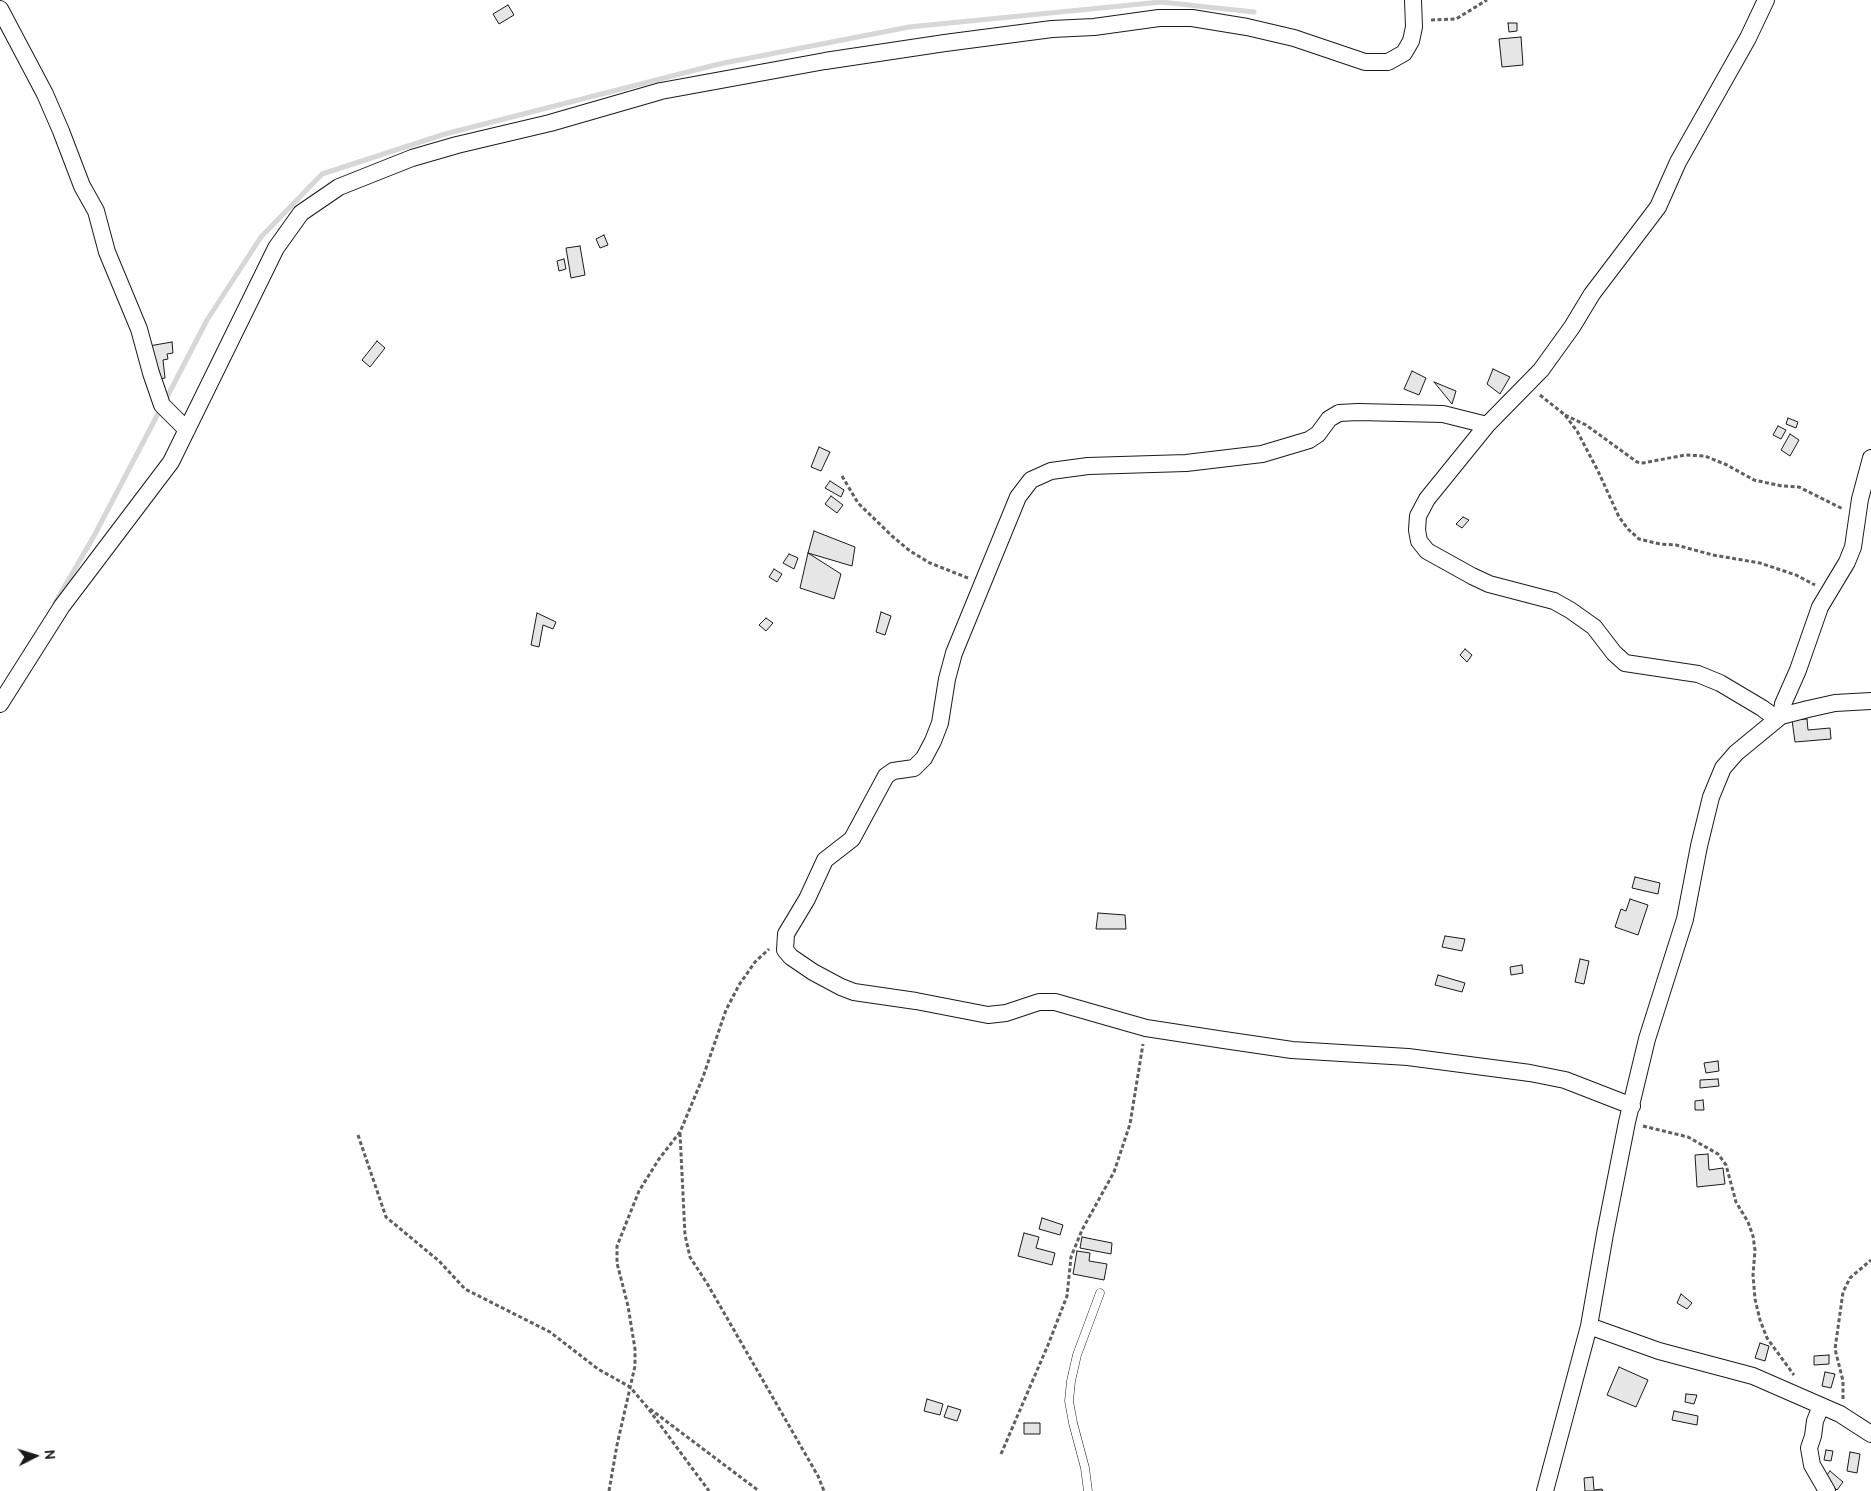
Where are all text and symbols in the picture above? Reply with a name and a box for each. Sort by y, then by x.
north arrow [10,1431,60,1481]
text: N [41,1449,59,1460]

